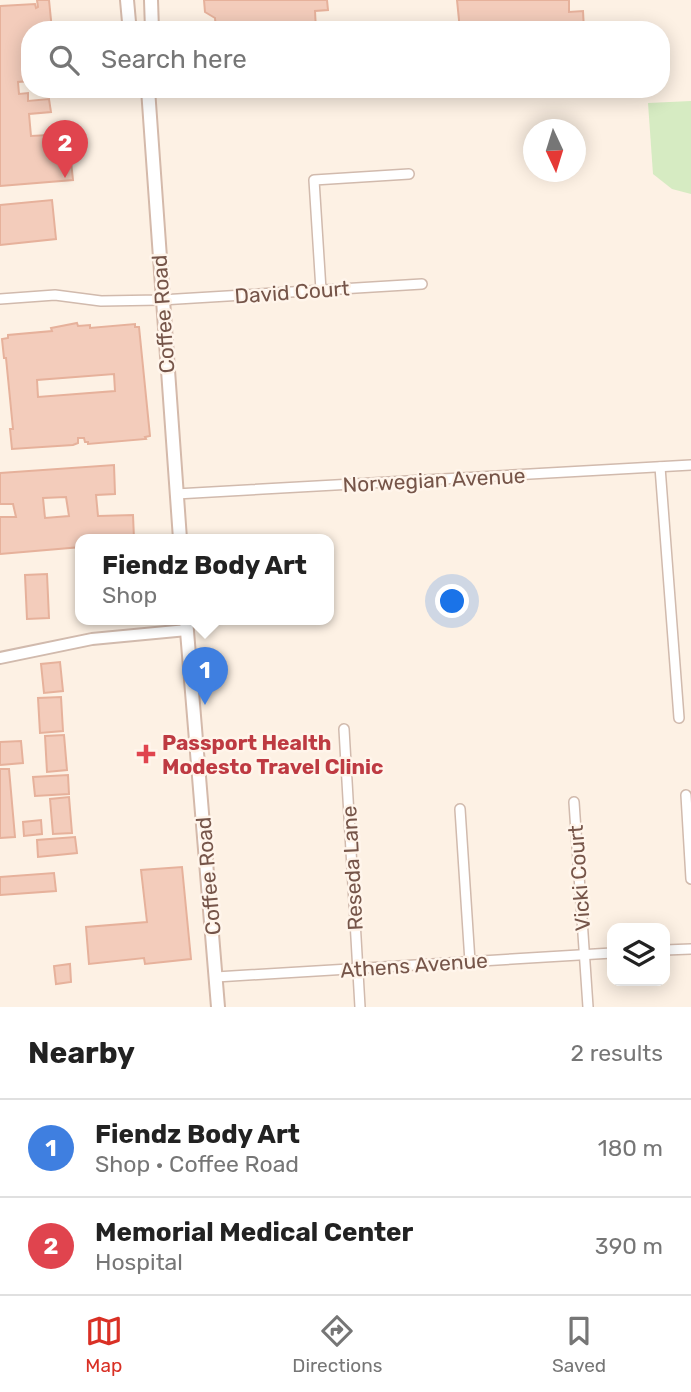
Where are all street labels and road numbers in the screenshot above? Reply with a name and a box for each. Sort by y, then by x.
street label: Coffee Road [146,254,180,374]
street label: David Court [234,276,350,308]
street label: Norwegian Avenue [342,463,526,497]
street label: Reseda Lane [336,805,368,931]
street label: Coffee Road [190,816,226,936]
street label: Vicki Court [563,824,595,932]
street label: Athens Avenue [339,947,489,983]

